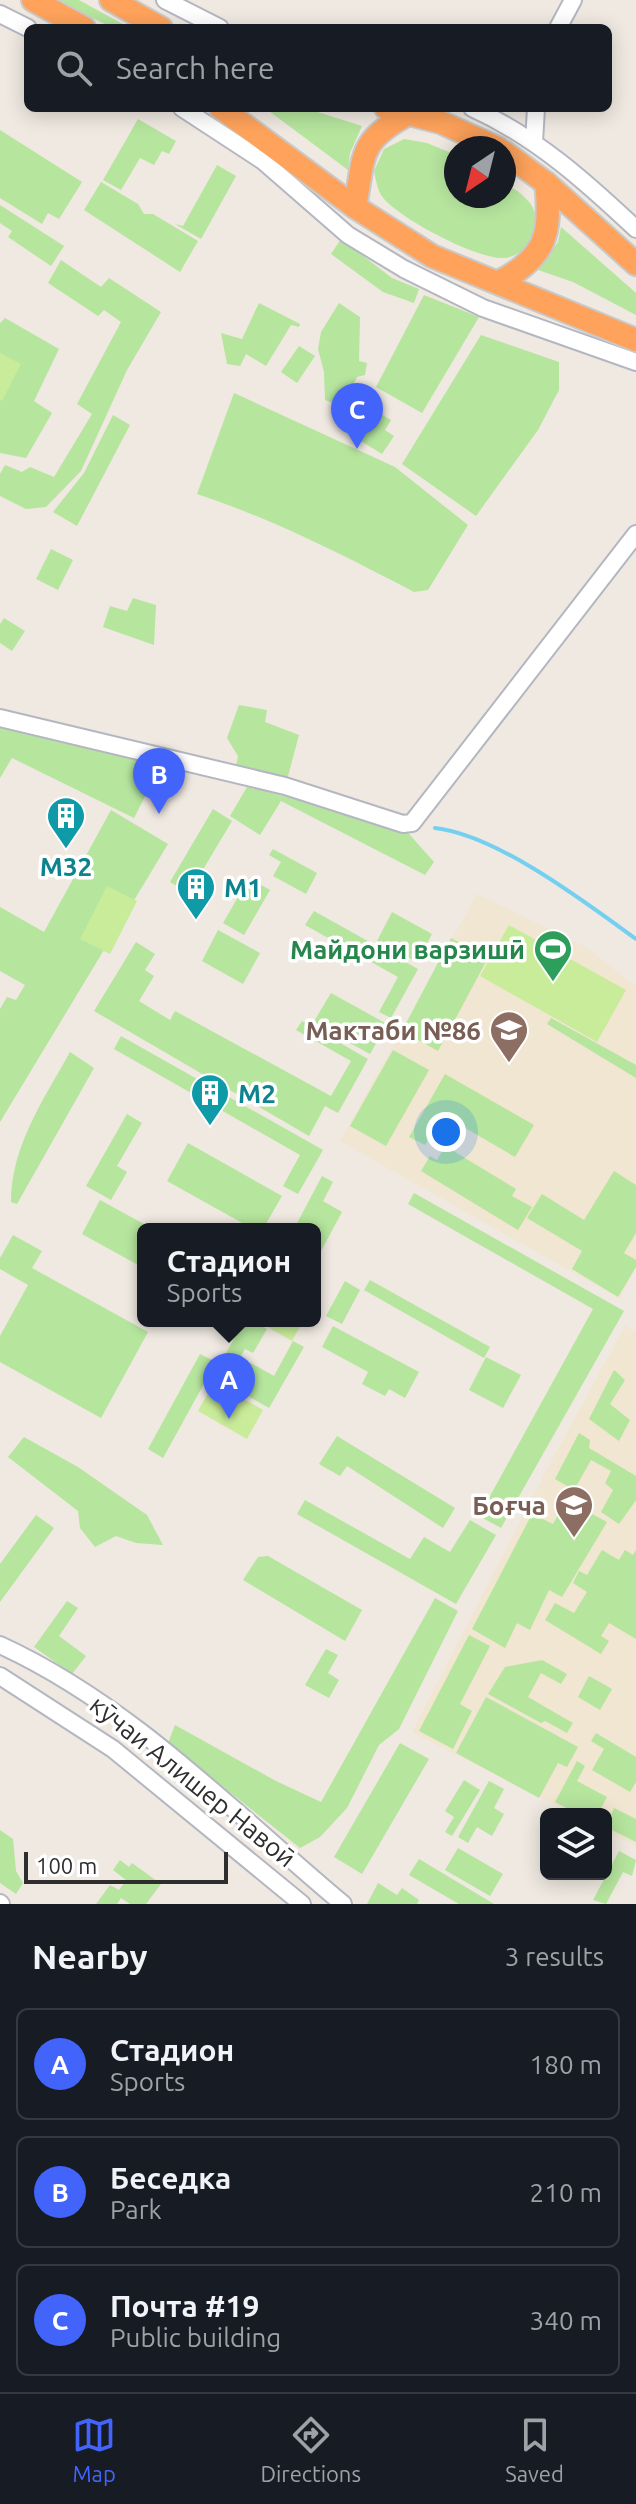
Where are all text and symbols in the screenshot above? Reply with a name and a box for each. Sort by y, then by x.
search box [24,24,612,112]
icon: search [52,46,96,90]
text: Search here [116,51,275,85]
north arrow [444,136,516,208]
pin: C [331,383,383,449]
pin: B [133,748,185,814]
building icon: М32 [45,795,87,850]
place label: М32 [40,852,92,881]
building icon: M1 [175,866,217,921]
place label: M1 [224,873,262,902]
sports icon: Майдони варзишӣ [532,928,574,983]
place label: Майдони варзишӣ [290,935,525,964]
school or university icon: Мактаби №86 [488,1009,530,1064]
place label: Мактаби №86 [305,1016,481,1045]
building icon: М2 [189,1072,231,1127]
place label: М2 [238,1079,276,1108]
your location [426,1112,466,1152]
popup [137,1223,321,1327]
text: Стадион [167,1244,291,1278]
text: Sports [167,1278,242,1307]
pin: A [203,1353,255,1419]
school or university icon: Боғча [553,1484,595,1539]
place label: Боғча [472,1491,546,1520]
street label: кӯчаи Алишер Навоӣ [85,1689,301,1873]
map controls [540,1808,612,1880]
button: layers [540,1808,612,1880]
scale bar [24,1848,228,1884]
text: 100 m [36,1853,97,1878]
text: Nearby [32,1937,147,1975]
text: 3 results [505,1942,604,1971]
text: Стадион [110,2033,234,2067]
text: A [51,2050,69,2079]
text: 180 m [530,2050,602,2079]
text: Sports [110,2067,185,2096]
text: Беседка [110,2161,231,2195]
text: B [51,2178,69,2207]
text: 210 m [530,2178,602,2207]
text: Park [110,2195,162,2224]
text: Почта #19 [110,2289,259,2323]
text: C [52,2306,68,2335]
text: 340 m [530,2306,602,2335]
text: Public building [110,2323,281,2352]
tab: Map [72,2413,116,2486]
tab: Directions [260,2413,361,2486]
tab: Saved [505,2413,564,2486]

